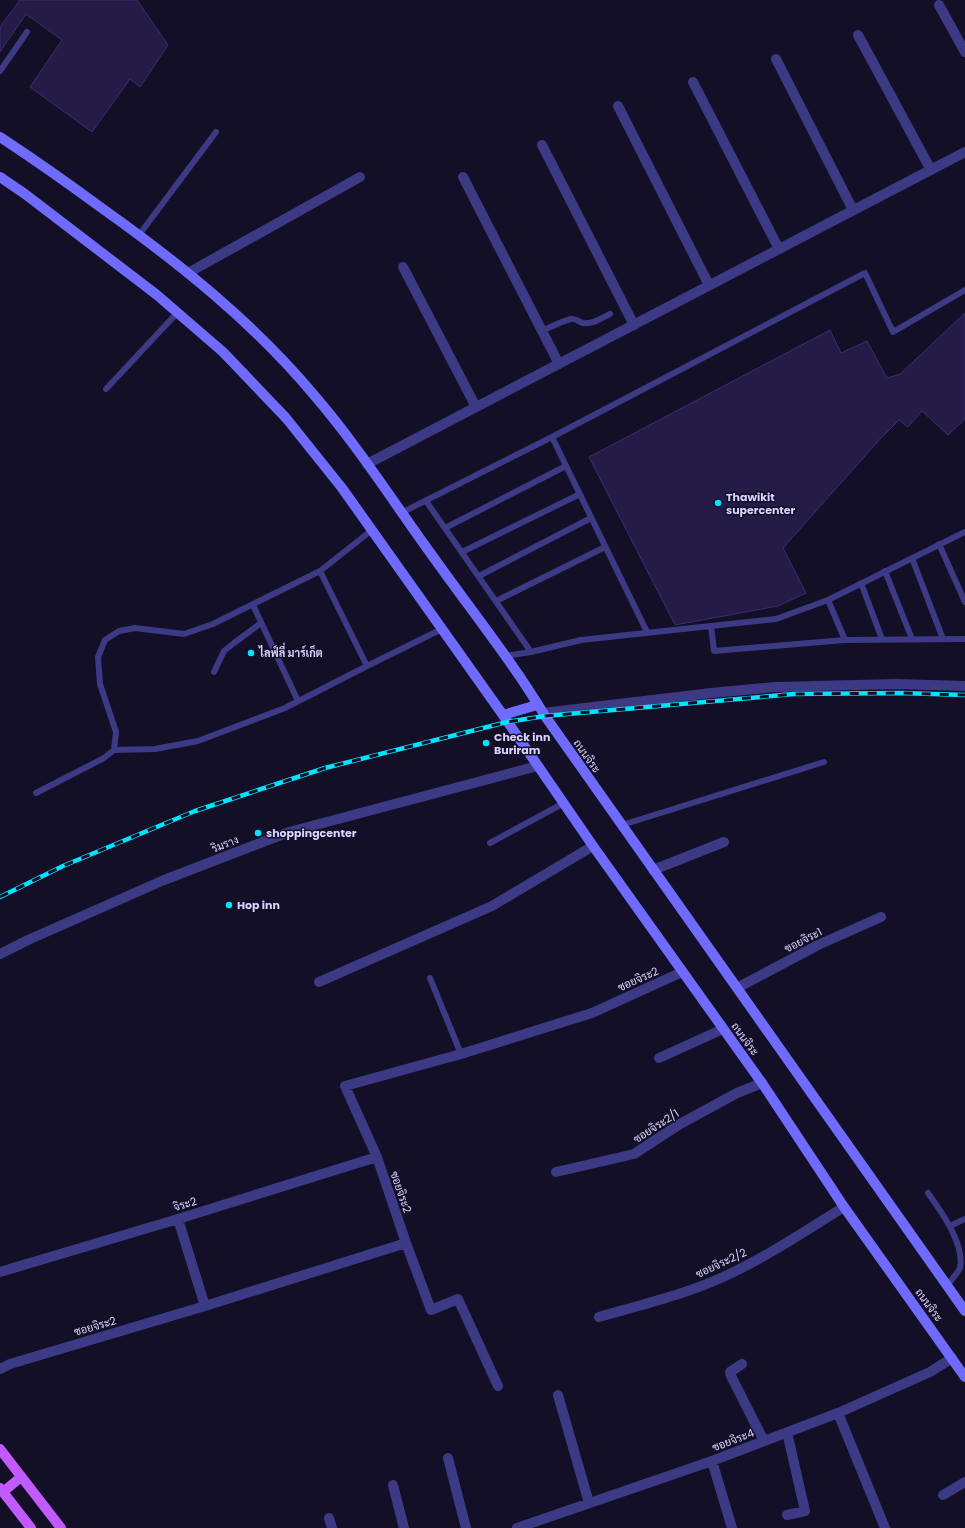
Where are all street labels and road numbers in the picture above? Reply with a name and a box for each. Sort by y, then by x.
street label: ถนนจิระ [570,736,604,776]
street label: ริมราง [209,832,241,857]
street label: ซอยจิระ1 [781,924,825,956]
street label: ซอยจิระ2 [615,963,661,995]
street label: ถนนจิระ [727,1019,763,1059]
street label: ซอยจิระ2/1 [630,1105,682,1147]
street label: ซอยจิระ2 [386,1169,416,1215]
street label: จิระ2 [171,1193,199,1215]
street label: ซอยจิระ2/2 [693,1244,749,1282]
street label: ถนนจิระ [911,1285,947,1325]
street label: ซอยจิระ2 [72,1312,118,1340]
street label: ซอยจิระ4 [710,1425,756,1455]

